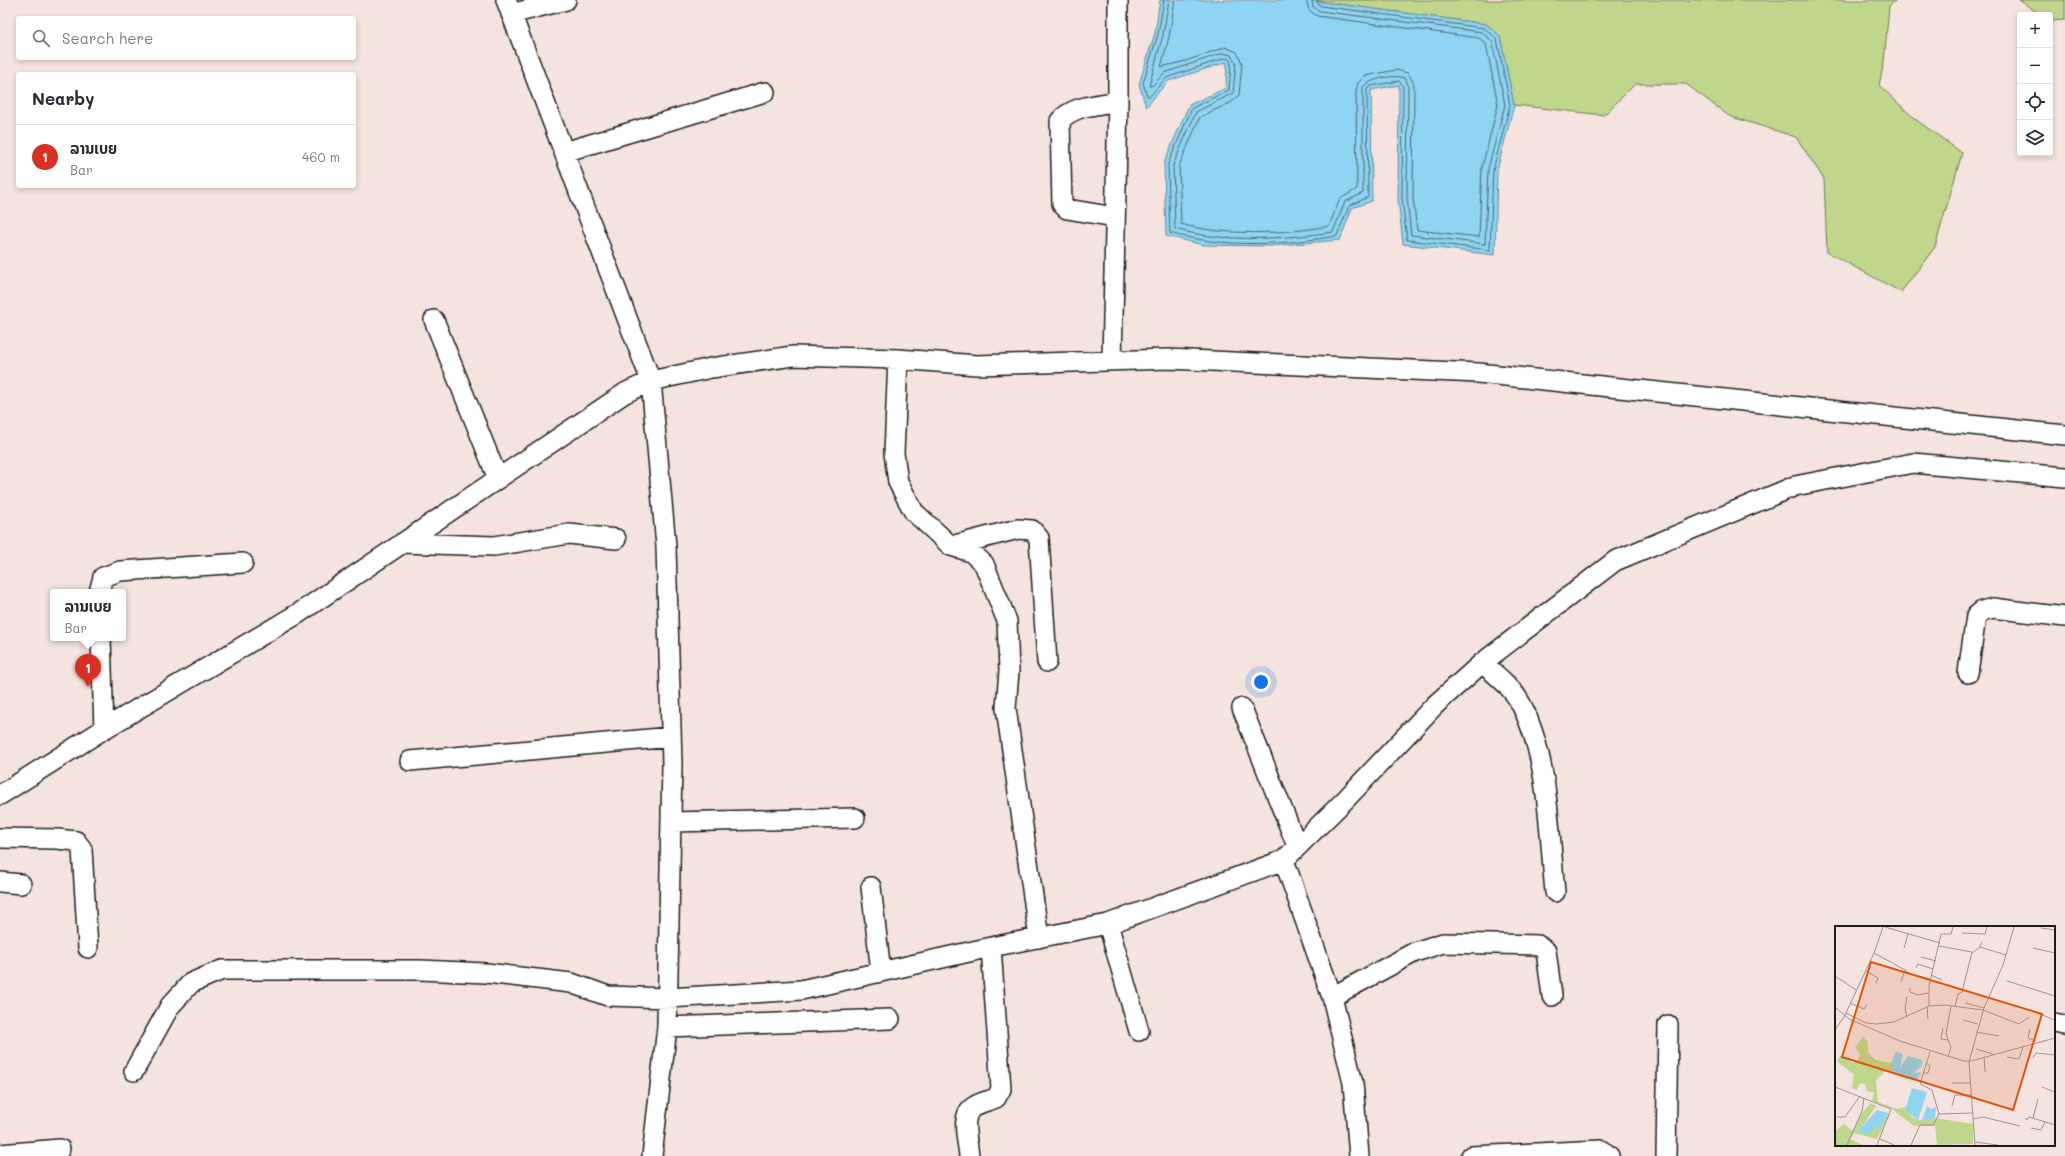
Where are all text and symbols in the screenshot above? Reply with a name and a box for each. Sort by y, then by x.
map controls [2017,12,2053,156]
button: + [2017,12,2053,48]
search box [16,16,356,60]
icon: search [30,27,52,49]
text: Search here [62,28,153,48]
button: − [2017,48,2053,84]
button: locate [2017,84,2053,120]
text: Nearby [32,87,94,109]
button: layers [2017,120,2053,156]
text: ລານເບຍ [70,138,117,158]
text: 1 [42,148,48,165]
text: 460 m [302,148,340,165]
text: Bar [70,161,93,178]
popup [50,589,126,641]
text: ລານເບຍ [64,596,112,616]
text: Bar [64,619,87,636]
pin: 1 [75,654,101,687]
your location [1251,672,1271,692]
inset map [1835,926,2055,1146]

